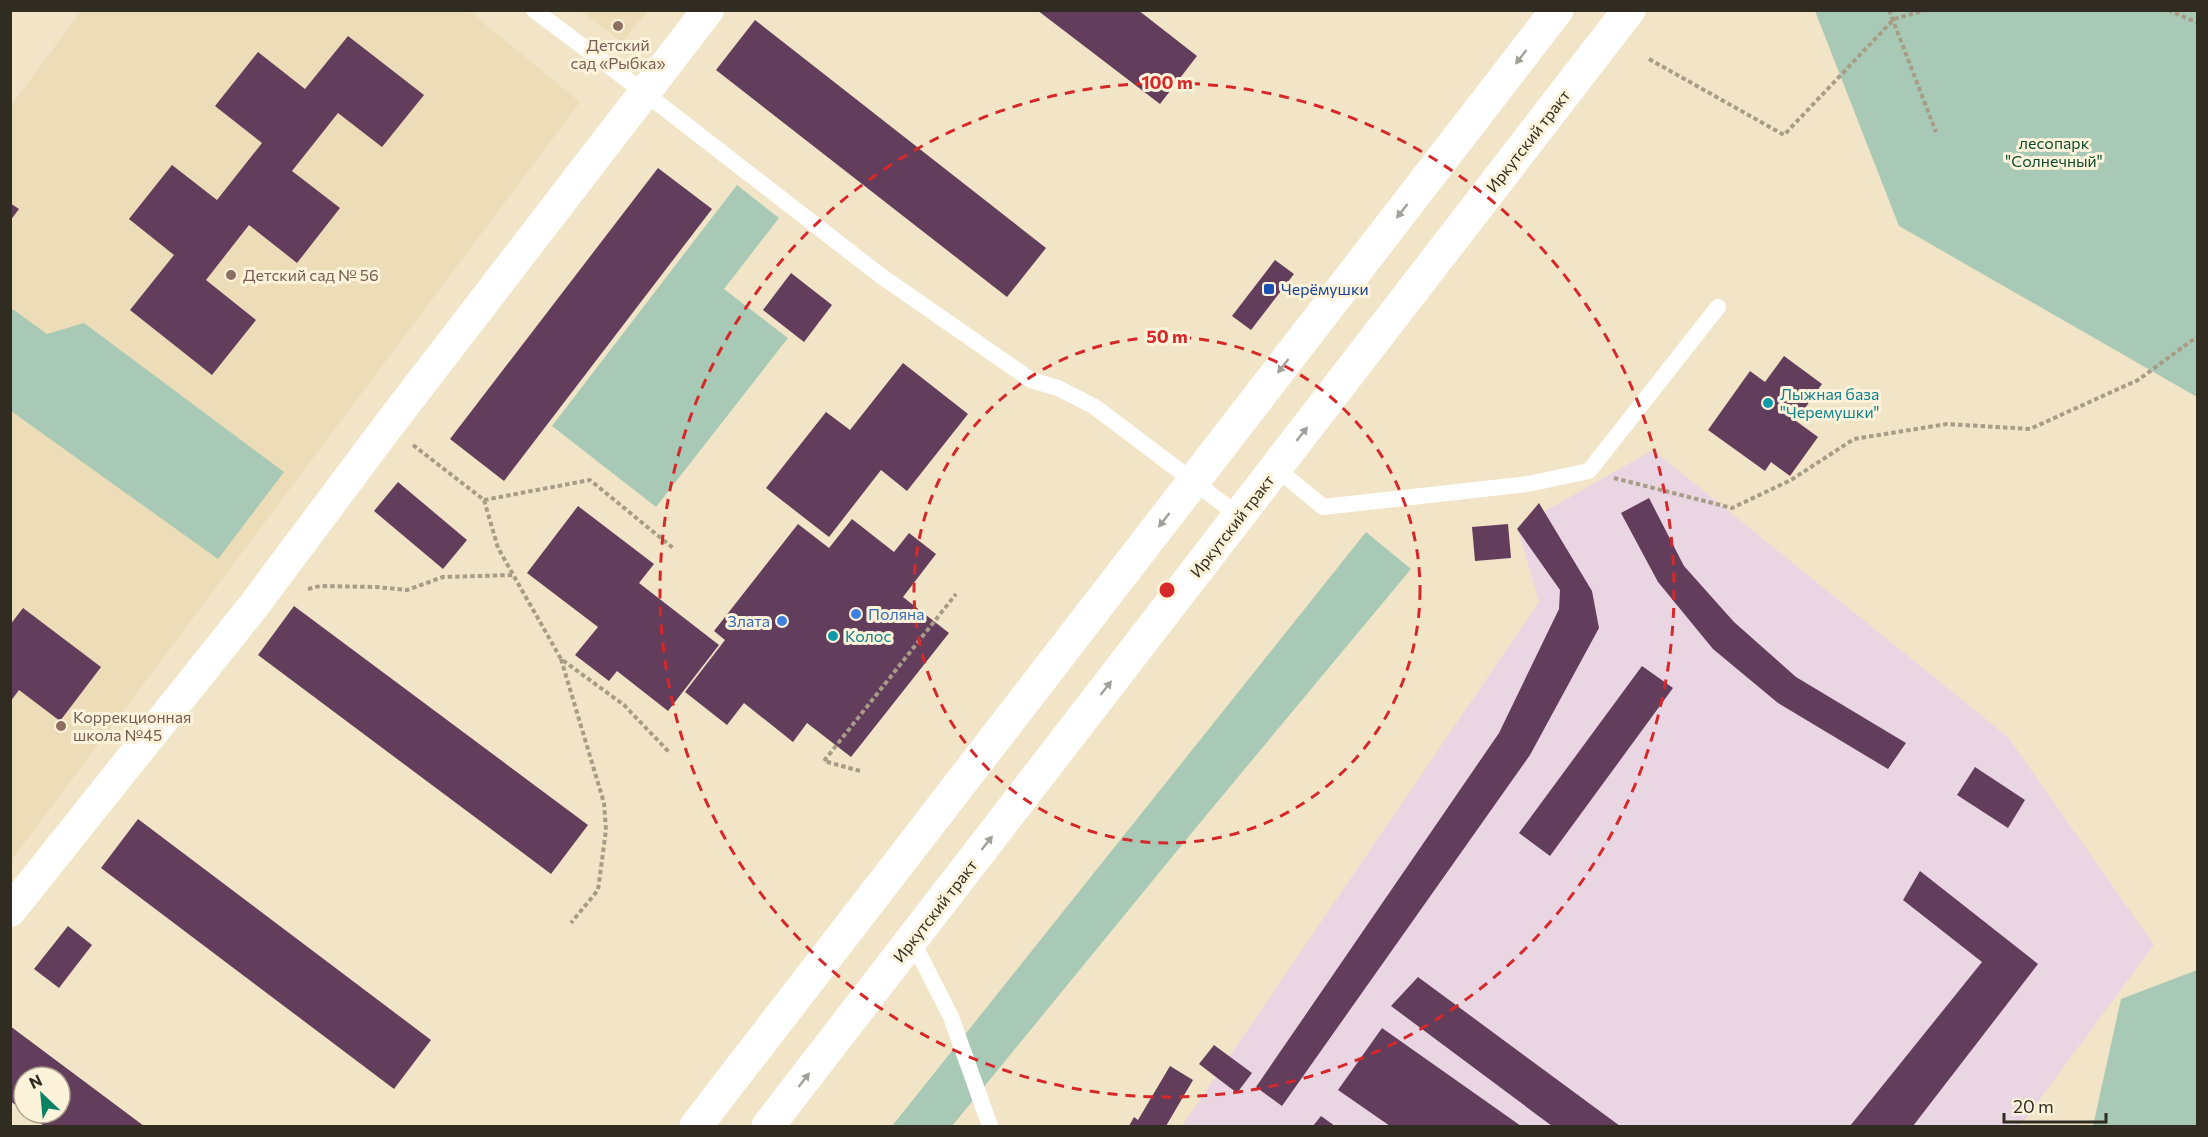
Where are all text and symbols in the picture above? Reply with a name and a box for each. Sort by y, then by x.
marker: Детский сад «Рыбка» [611,19,625,33]
place label: Детский сад «Рыбка» [571,35,666,72]
one-way arrow [1514,49,1527,65]
text: 100 m [1141,71,1193,93]
street label: Иркутский тракт [1482,85,1574,196]
park label: лесопарк "Солнечный" [2005,133,2103,170]
one-way arrow [1396,204,1408,219]
place label: Детский сад № 56 [243,265,379,284]
marker: Детский сад № 56 [224,268,238,282]
place label: Черёмушки [1281,279,1369,298]
marker: Черёмушки [1262,282,1276,296]
text: 50 m [1146,325,1188,347]
one-way arrow [1277,358,1289,373]
place label: Лыжная база "Черемушки" [1780,384,1880,421]
marker: Лыжная база "Черемушки" [1761,396,1775,410]
one-way arrow [1296,426,1309,442]
street label: Иркутский тракт [1186,470,1278,581]
one-way arrow [1157,512,1170,528]
centre of rings [1157,580,1177,600]
place label: Поляна [868,604,924,623]
marker: Поляна [849,607,863,621]
place label: Злата [727,611,770,630]
marker: Злата [775,614,789,628]
place label: Колос [845,626,891,645]
marker: Колос [826,629,840,643]
one-way arrow [1100,681,1112,696]
place label: Коррекционная школа №45 [73,707,191,744]
marker: Коррекционная школа №45 [54,719,68,733]
one-way arrow [981,835,993,850]
street label: Иркутский тракт [889,855,981,966]
north arrow [12,1065,72,1125]
text: N [26,1070,45,1092]
one-way arrow [798,1072,810,1088]
scale bar [2004,1086,2106,1124]
text: 20 m [2013,1095,2054,1117]

